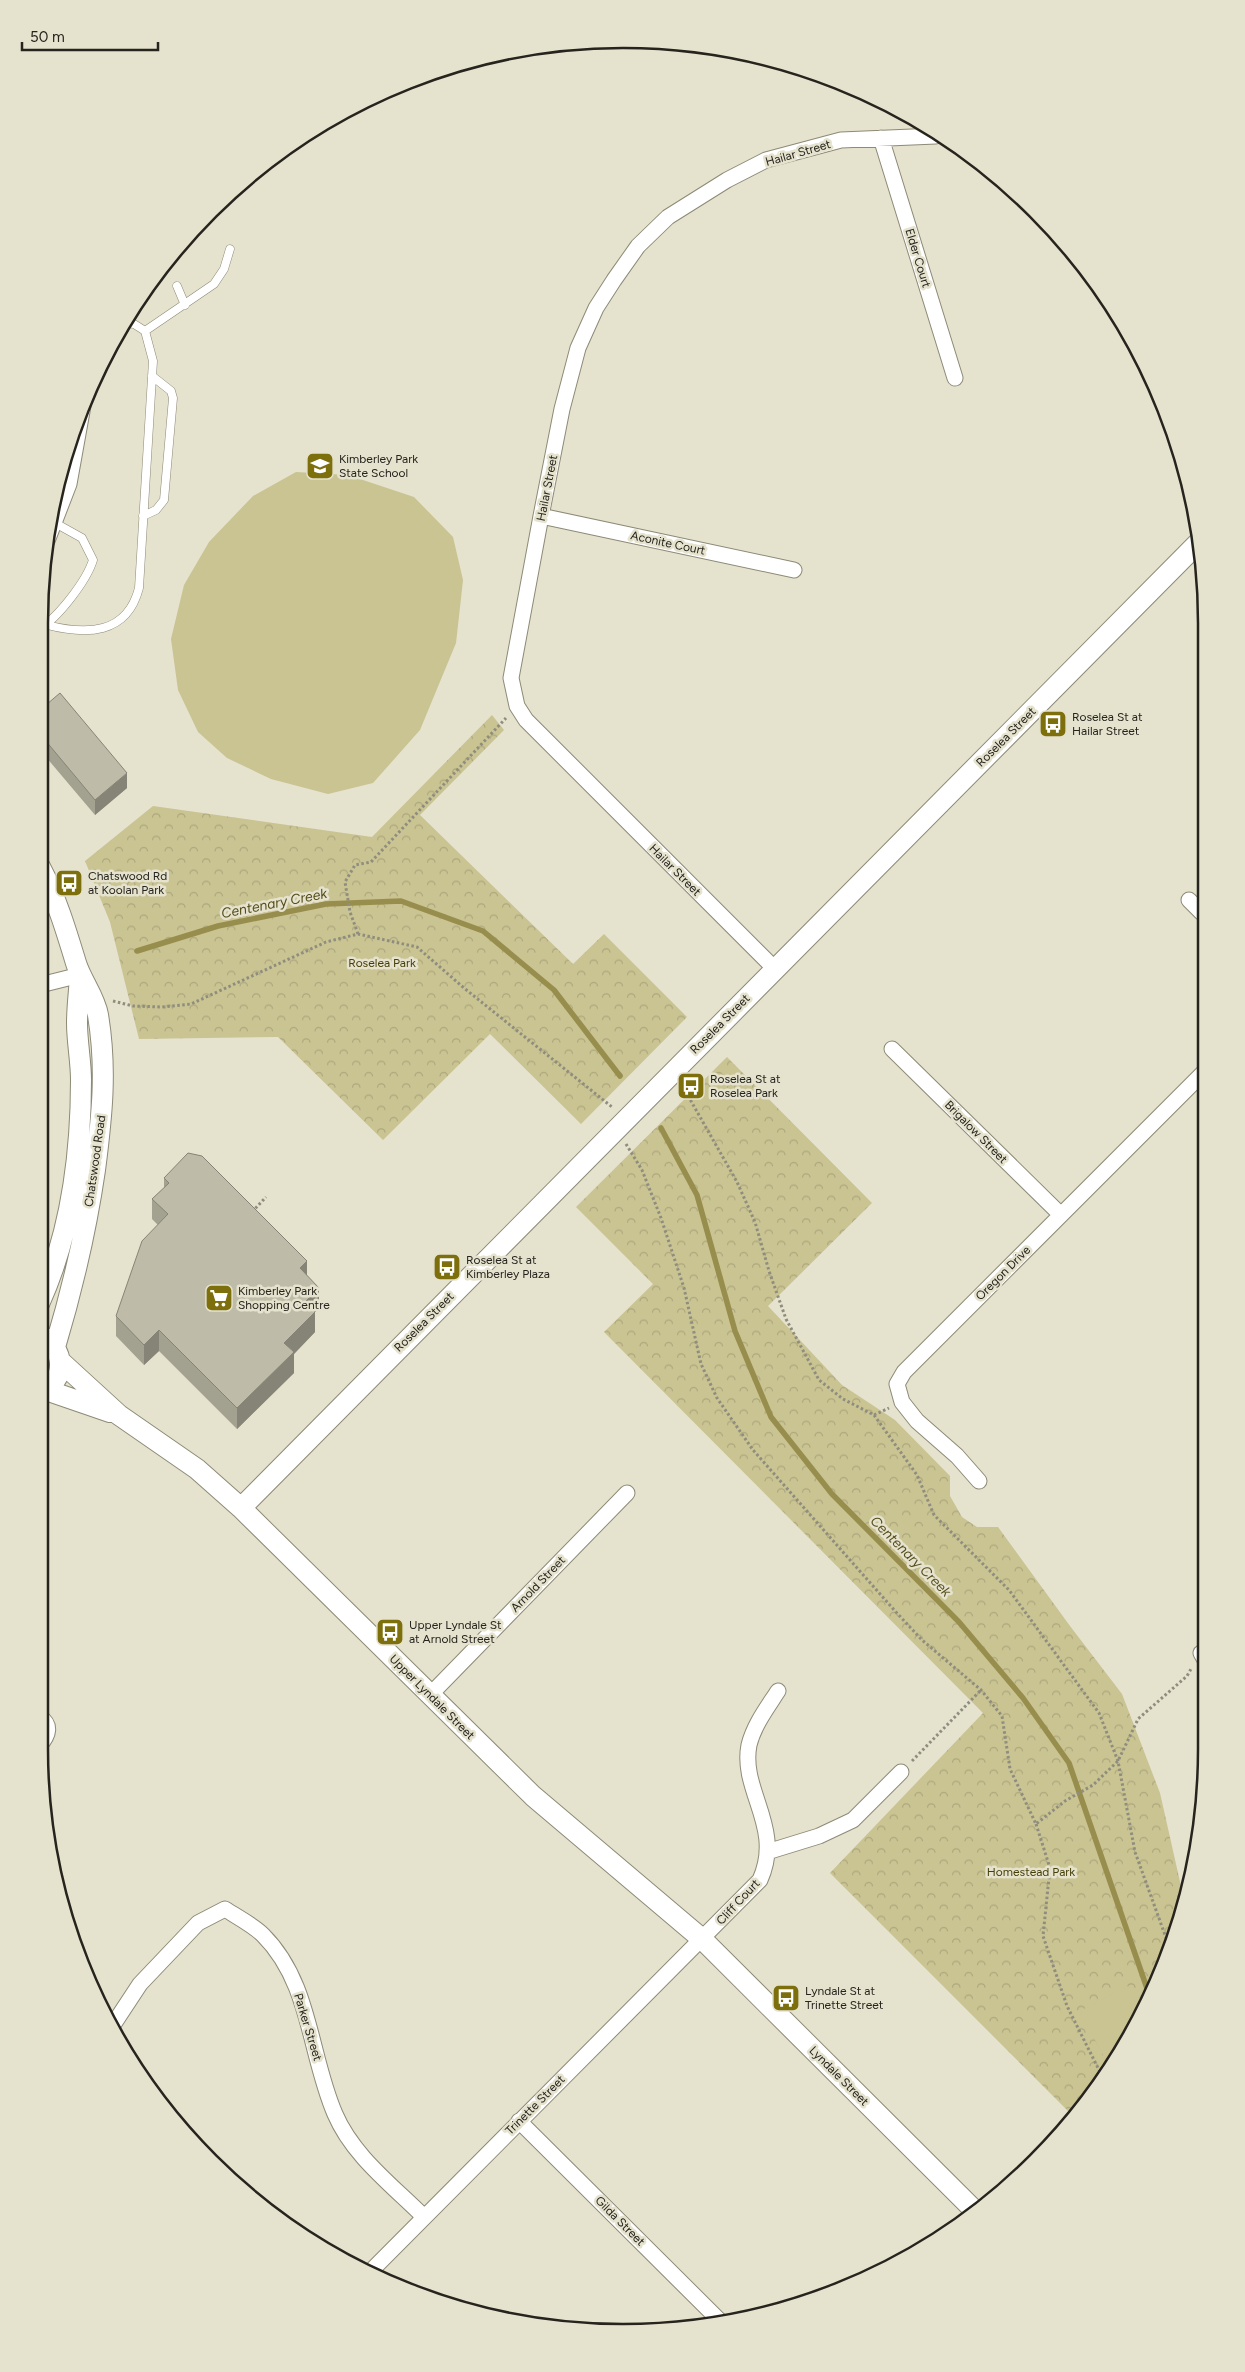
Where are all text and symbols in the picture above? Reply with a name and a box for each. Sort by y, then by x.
scale bar [22,20,159,52]
text: 50 m [30,28,65,46]
street label: Hailar Street [764,137,833,169]
street label: Elder Court [902,227,934,290]
school or university icon: Kimberley Park State School [305,451,335,481]
place label: Kimberley Park State School [339,452,418,480]
street label: Hailar Street [534,453,560,522]
street label: Aconite Court [629,528,707,558]
street label: Roselea Street [973,704,1039,770]
bus stop icon: Roselea St at Hailar Street [1038,709,1068,739]
place label: Roselea St at Hailar Street [1072,710,1143,738]
street label: Hailar Street [646,841,704,899]
bus stop icon: Chatswood Rd at Koolan Park [54,868,84,898]
place label: Chatswood Rd at Koolan Park [88,869,167,897]
water label: Centenary Creek [220,885,330,922]
park label: Roselea Park [348,956,416,970]
street label: Roselea Street [687,991,753,1057]
bus stop icon: Roselea St at Roselea Park [676,1071,706,1101]
place label: Roselea St at Roselea Park [710,1072,781,1100]
street label: Brigalow Street [942,1098,1011,1167]
street label: Chatswood Road [82,1114,108,1208]
street label: Oregon Drive [973,1243,1033,1303]
bus stop icon: Roselea St at Kimberley Plaza [432,1252,462,1282]
place label: Roselea St at Kimberley Plaza [466,1253,550,1281]
supermarket icon: Kimberley Park Shopping Centre [204,1283,234,1313]
place label: Kimberley Park Shopping Centre [238,1284,330,1312]
street label: Roselea Street [391,1289,457,1355]
water label: Centenary Creek [867,1512,955,1601]
street label: Arnold Street [508,1553,568,1615]
bus stop icon: Upper Lyndale St at Arnold Street [375,1617,405,1647]
place label: Upper Lyndale St at Arnold Street [409,1618,502,1646]
street label: Upper Lyndale Street [387,1652,478,1743]
park label: Homestead Park [987,1865,1075,1879]
street label: Cliff Court [714,1876,763,1928]
bus stop icon: Lyndale St at Trinette Street [771,1983,801,2013]
place label: Lyndale St at Trinette Street [805,1984,884,2012]
street label: Parker Street [291,1992,325,2063]
street label: Lyndale Street [806,2043,872,2109]
street label: Trinette Street [502,2072,568,2138]
street label: Gilda Street [592,2193,648,2249]

